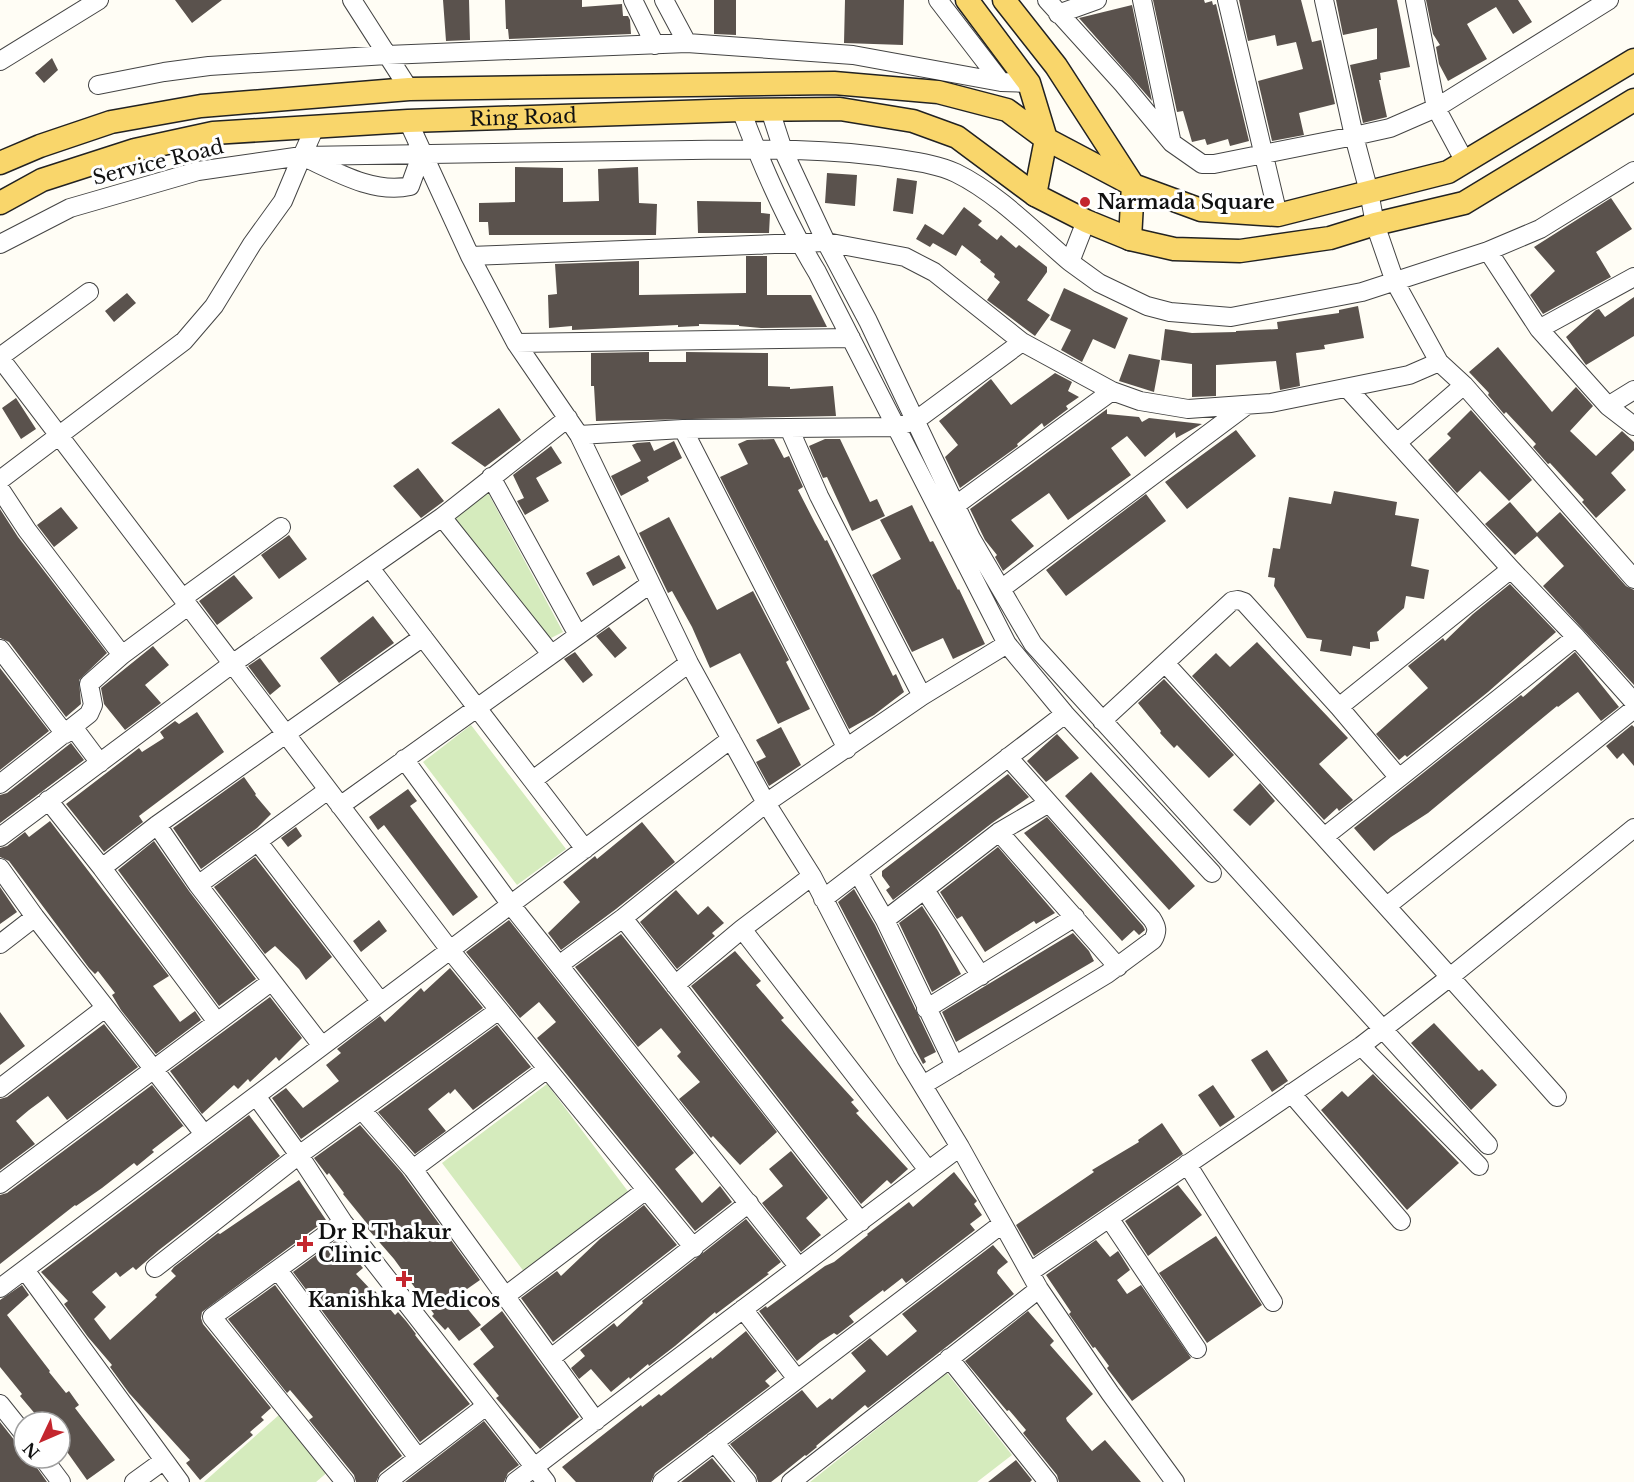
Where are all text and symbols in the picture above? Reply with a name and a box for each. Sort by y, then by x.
street label: Ring Road [469,103,577,131]
street label: Service Road [90,134,226,190]
place label: Narmada Square [1097,190,1275,214]
marker: Narmada Square [1078,195,1092,209]
place label: Dr R Thakur Clinic [318,1220,451,1267]
marker: Dr R Thakur Clinic [296,1235,314,1253]
marker: Kanishka Medicos [397,1272,411,1286]
place label: Kanishka Medicos [308,1288,500,1312]
north arrow [12,1410,72,1470]
text: N [19,1438,44,1463]

